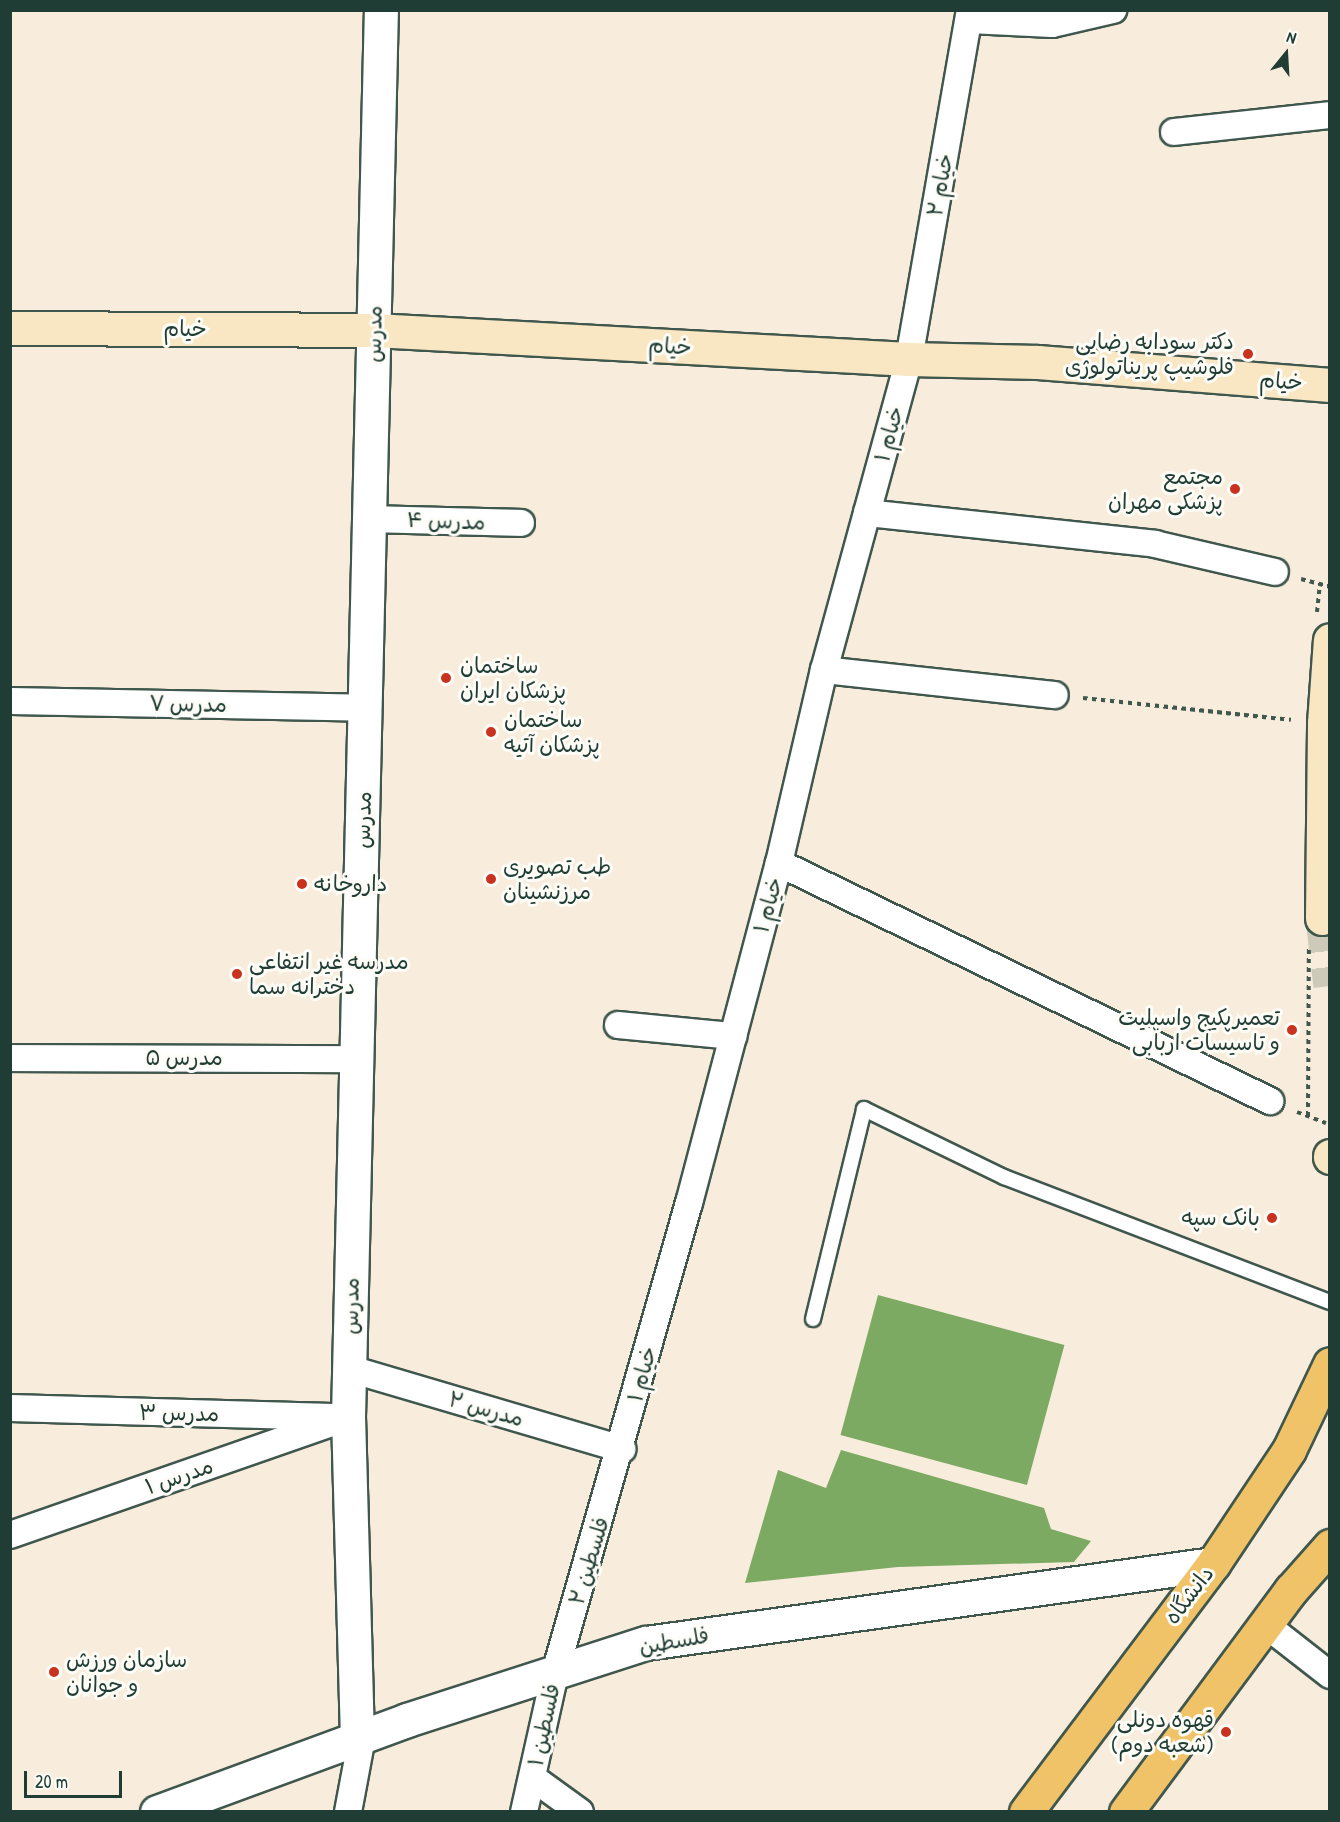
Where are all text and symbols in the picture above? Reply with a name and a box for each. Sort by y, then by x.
north arrow [1256,24,1316,84]
text: N [1284,25,1299,49]
street label: خیام ۲ [921,151,959,219]
street label: مدرس [360,305,388,363]
street label: خیام [163,316,207,342]
place label: دکتر سودابه رضایی فلوشیپ پریناتولوژی [1065,328,1234,380]
street label: خیام [648,332,692,360]
marker: دکتر سودابه رضایی فلوشیپ پریناتولوژی [1239,345,1257,363]
street label: خیام [1258,366,1304,396]
street label: خیام ۱ [869,403,909,465]
place label: مجتمع پزشکی مهران [1108,463,1223,514]
marker: مجتمع پزشکی مهران [1228,482,1242,496]
street label: مدرس ۴ [406,506,486,536]
place label: ساختمان پزشکان ایران [460,652,566,704]
marker: ساختمان پزشکان ایران [437,669,455,687]
street label: مدرس ۷ [149,690,227,718]
place label: ساختمان پزشکان آتیه [504,706,600,758]
marker: ساختمان پزشکان آتیه [482,723,500,741]
street label: مدرس [349,791,377,849]
place label: طب تصویری مرزنشینان [503,853,611,904]
place label: داروخانه [314,871,387,897]
marker: طب تصویری مرزنشینان [484,872,498,886]
street label: خیام ۱ [748,874,788,936]
marker: داروخانه [295,877,309,891]
place label: مدرسه غیر انتفاعی دخترانه سما [249,948,409,999]
marker: مدرسه غیر انتفاعی دخترانه سما [230,967,244,981]
place label: تعمیرپکیج واسپلیت و تاسیسات اربابی [1118,1004,1280,1056]
marker: تعمیرپکیج واسپلیت و تاسیسات اربابی [1285,1023,1299,1037]
street label: مدرس ۵ [145,1045,223,1071]
place label: بانک سپه [1181,1205,1260,1231]
marker: بانک سپه [1265,1211,1279,1225]
street label: مدرس [337,1277,365,1335]
street label: خیام ۱ [622,1343,662,1405]
street label: مدرس ۲ [445,1386,527,1432]
street label: مدرس ۳ [139,1399,219,1427]
street label: مدرس ۱ [142,1452,216,1500]
street label: فلسطین ۲ [563,1514,615,1608]
street label: دانشگاه [1159,1561,1219,1629]
street label: فلسطین [637,1622,711,1660]
place label: سازمان ورزش و جوانان [66,1646,187,1698]
marker: سازمان ورزش و جوانان [47,1665,61,1679]
street label: فلسطین ۱ [522,1681,566,1769]
place label: قهوه دونلی (شعبه دوم) [1111,1706,1214,1758]
marker: قهوه دونلی (شعبه دوم) [1219,1725,1233,1739]
scale bar [27,1759,124,1797]
text: 20 m [35,1769,68,1794]

